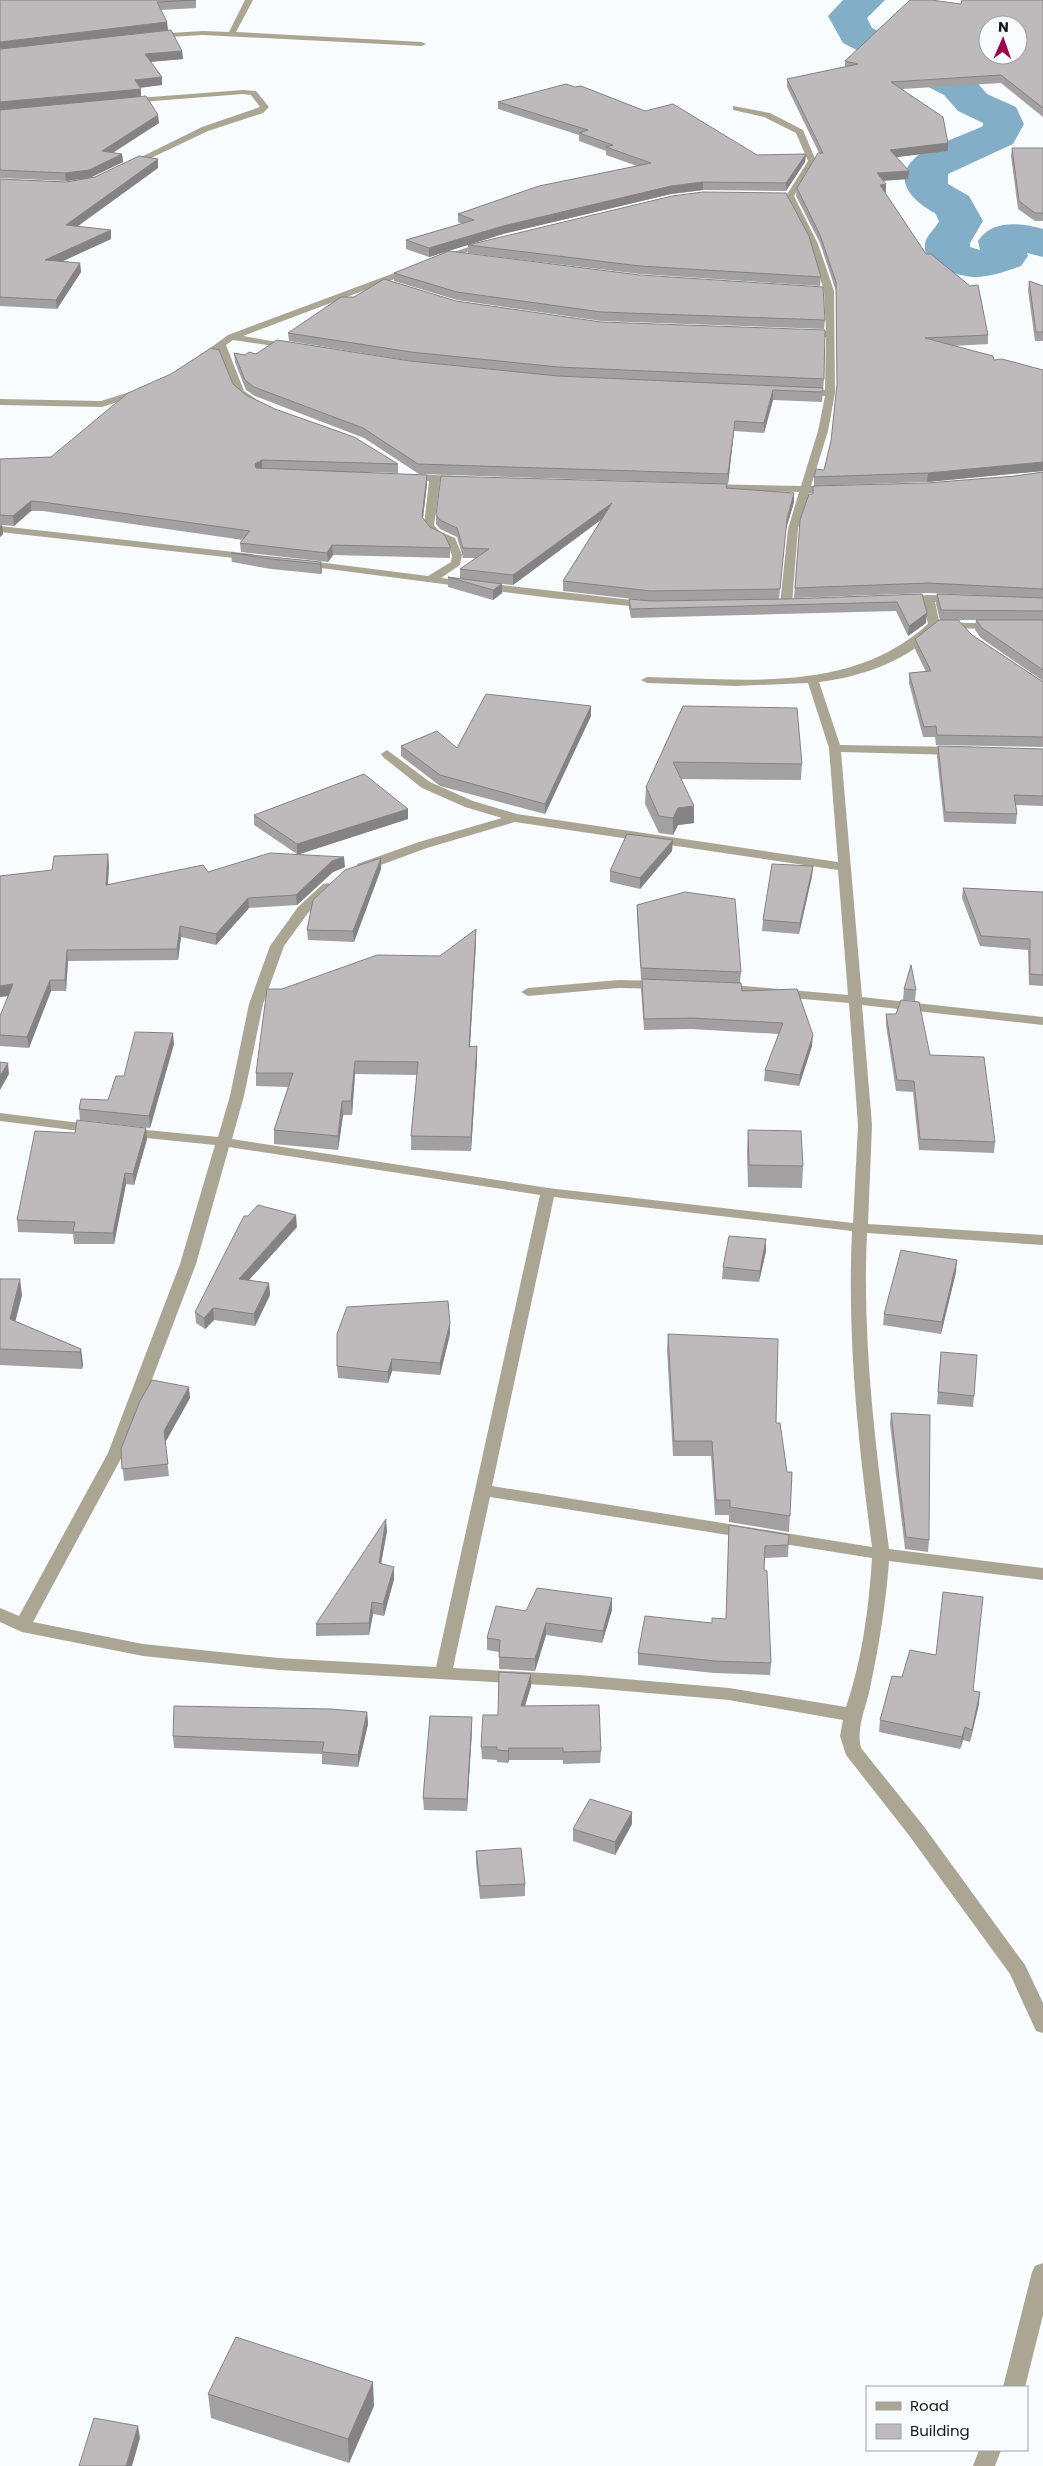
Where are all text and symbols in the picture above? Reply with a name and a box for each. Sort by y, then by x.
north arrow [978,15,1028,65]
text: N [998,17,1009,37]
legend [866,2386,1028,2451]
text: Road [910,2395,949,2416]
text: Building [910,2420,970,2441]

